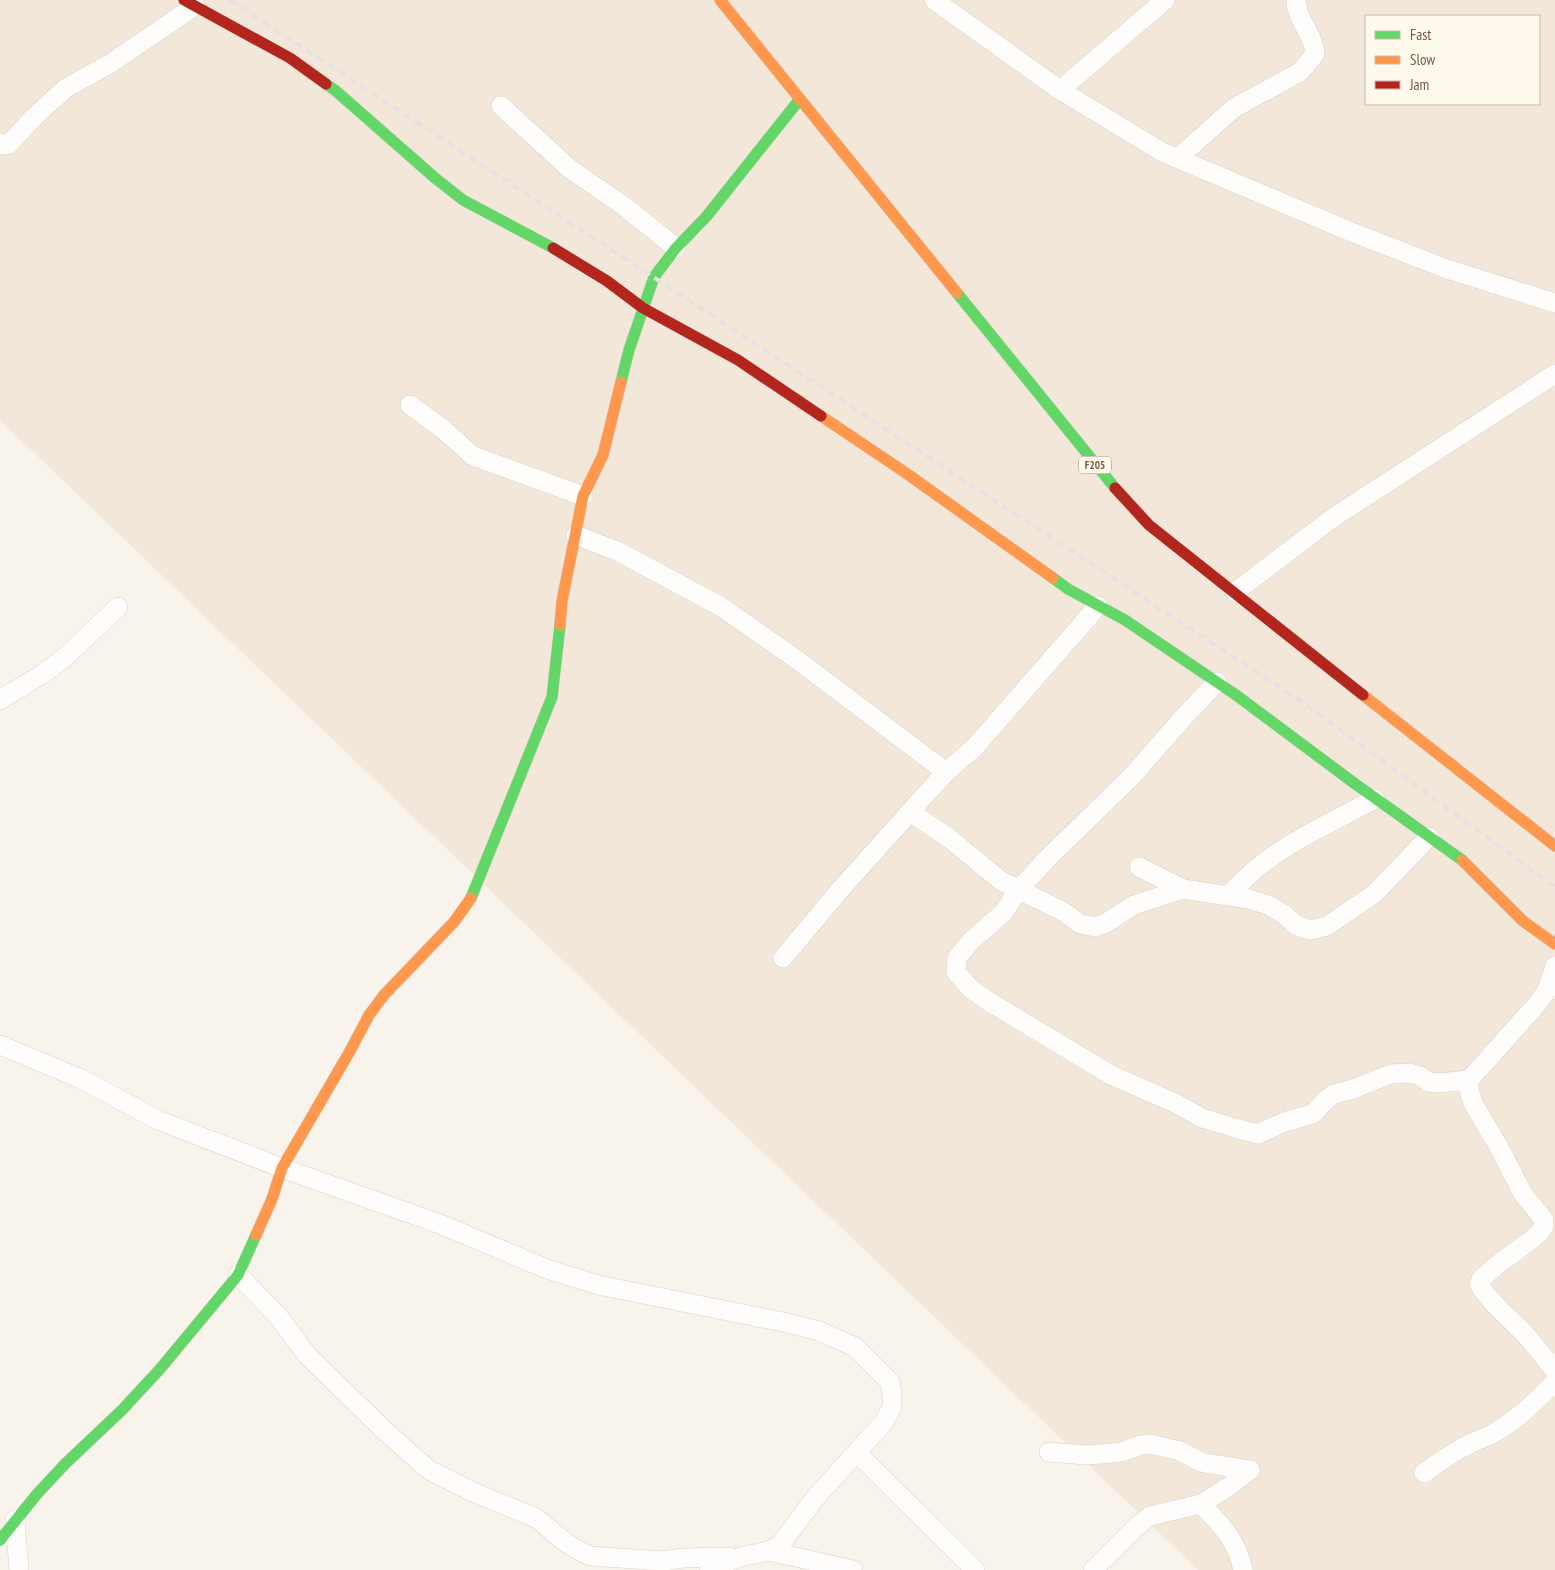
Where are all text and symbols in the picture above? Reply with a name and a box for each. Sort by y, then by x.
legend [1365,15,1540,105]
text: Fast [1410,25,1431,44]
text: Slow [1410,50,1435,69]
text: Jam [1409,75,1429,94]
road number: F205 [1079,456,1111,474]

